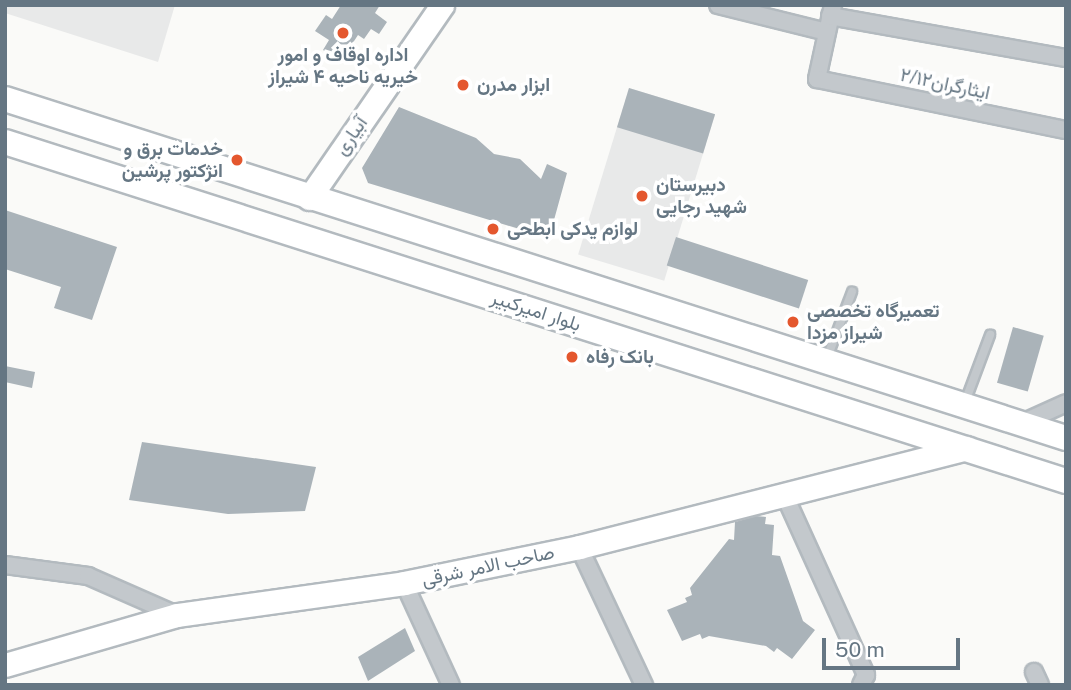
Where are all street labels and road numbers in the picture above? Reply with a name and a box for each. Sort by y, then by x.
street label: ایثارگران۲/۱۲ [898,63,992,105]
street label: آبیاری [330,112,372,160]
street label: بلوار امیرکبیر [488,286,584,336]
street label: صاحب الامر شرقی [420,541,556,591]

